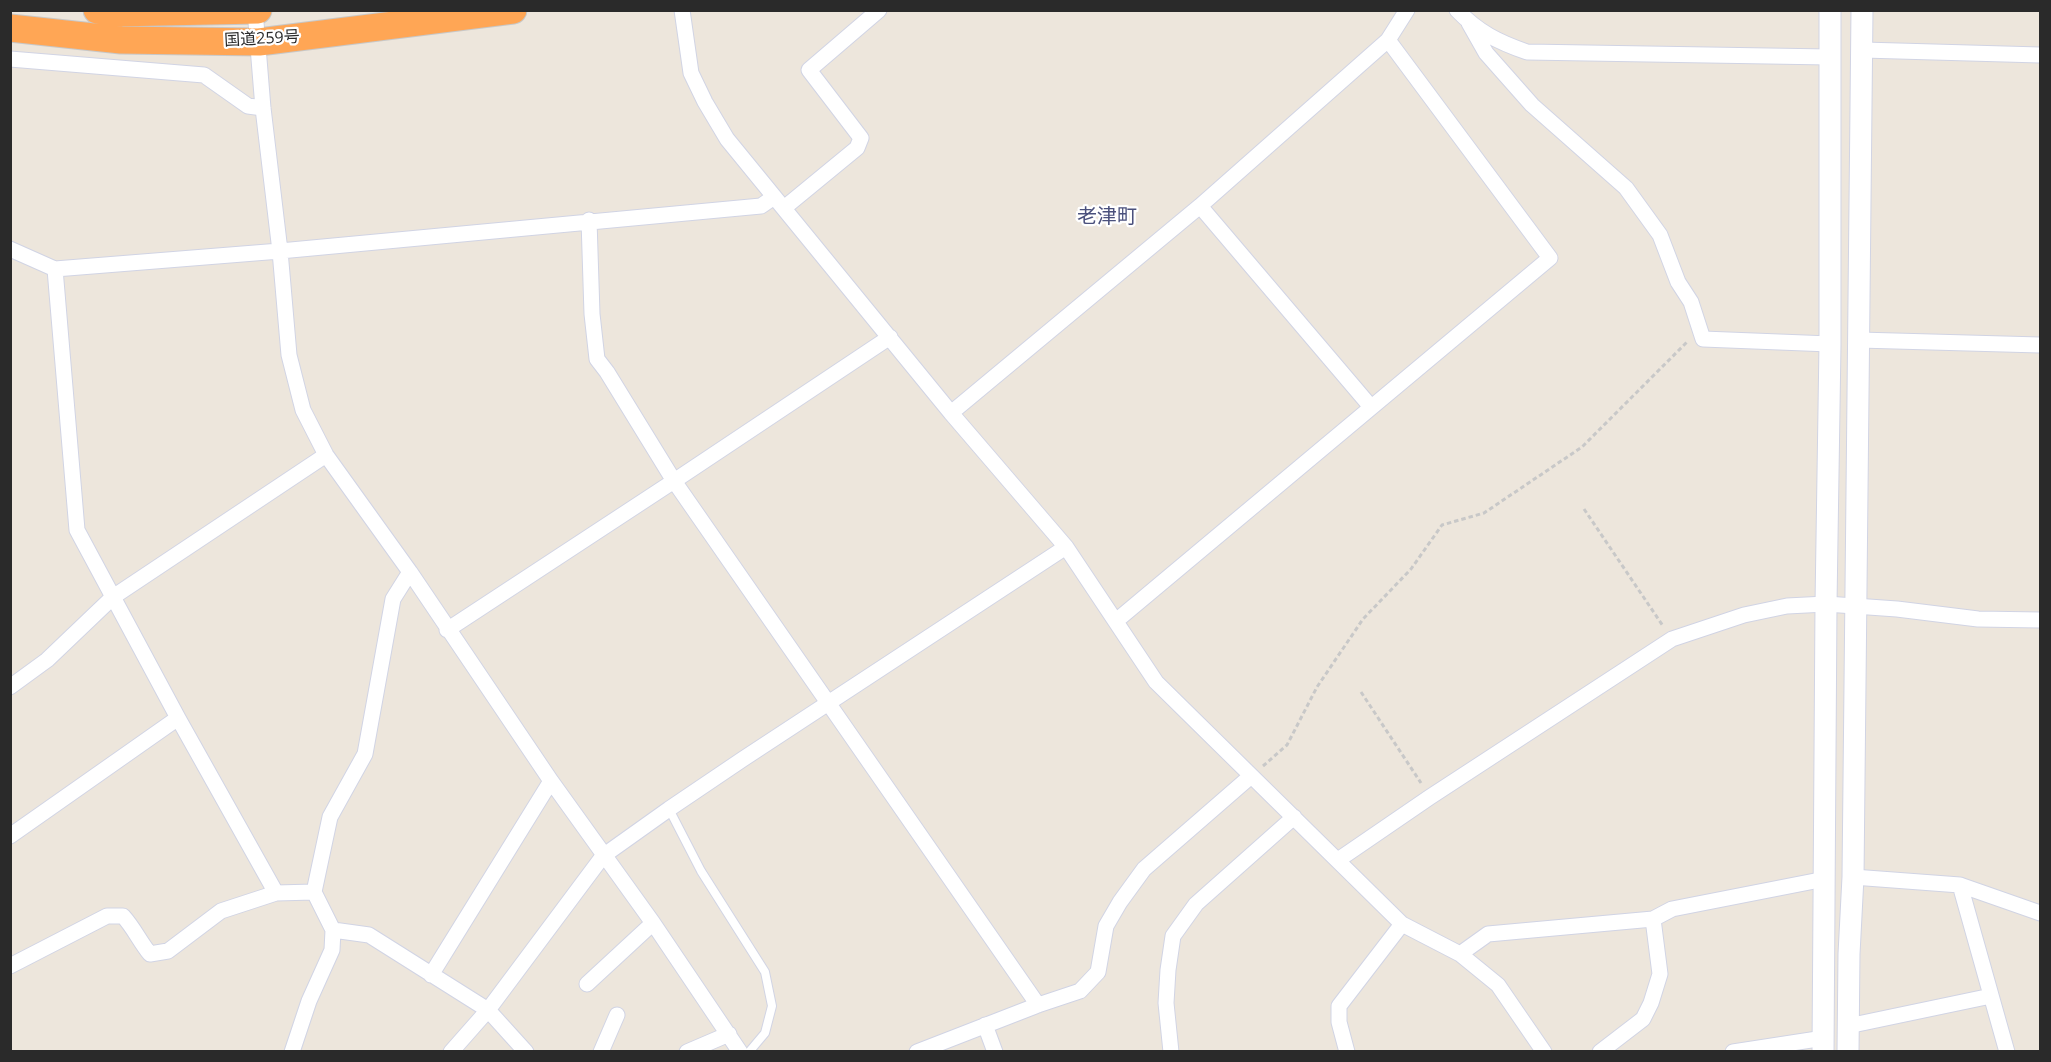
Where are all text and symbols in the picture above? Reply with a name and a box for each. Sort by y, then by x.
street label: 国道259号 [224,27,300,51]
district label: 老津町 [1077,205,1137,229]

